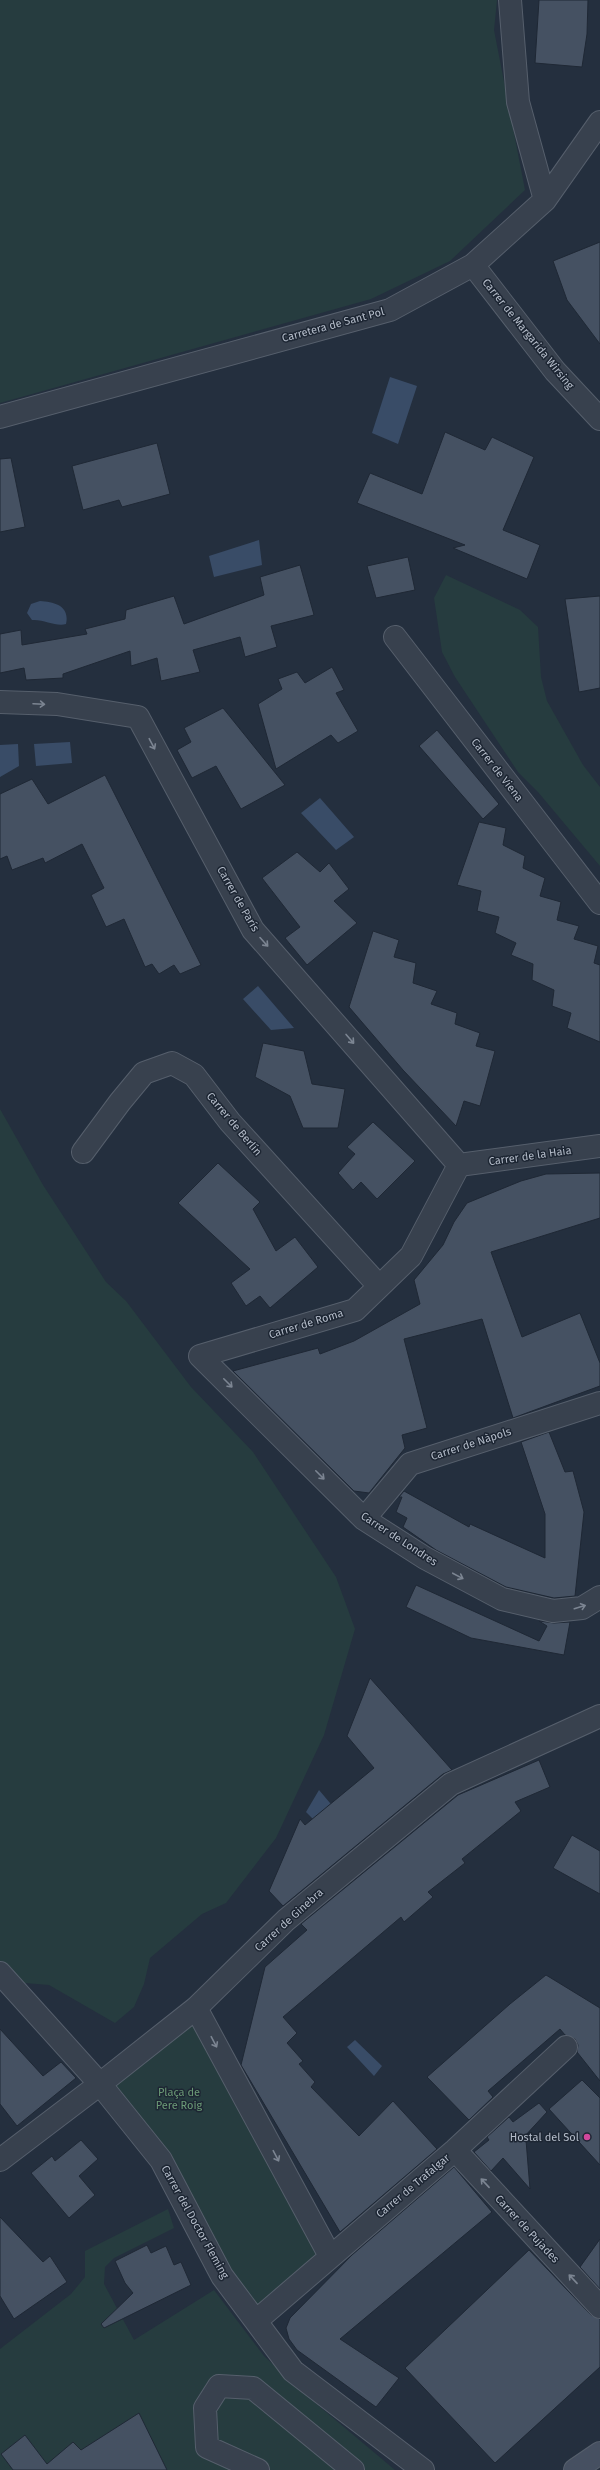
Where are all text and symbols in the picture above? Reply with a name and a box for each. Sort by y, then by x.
street label: Carrer de Margarida Wirsing [479,276,577,392]
street label: Carretera de Sant Pol [280,305,386,345]
one-way arrow [32,700,45,707]
street label: Carrer de Viena [468,736,526,804]
one-way arrow [149,737,156,749]
street label: Carrer de París [214,864,262,934]
one-way arrow [259,937,268,947]
one-way arrow [345,1034,355,1044]
street label: Carrer de Berlín [204,1090,264,1158]
street label: Carrer de la Haia [488,1144,572,1168]
street label: Carrer de Roma [267,1307,345,1341]
one-way arrow [223,1378,233,1388]
street label: Carrer de Nàpols [429,1425,513,1463]
one-way arrow [315,1470,325,1480]
street label: Carrer de Londres [358,1509,440,1569]
one-way arrow [452,1573,464,1580]
one-way arrow [574,1603,587,1610]
street label: Carrer de Ginebra [252,1886,326,1954]
one-way arrow [211,2036,219,2048]
park label: Plaça de Pere Roig [156,2086,203,2112]
place label: Hostal del Sol [510,2131,579,2144]
marker: Hostal del Sol [582,2132,592,2142]
one-way arrow [273,2150,280,2162]
street label: Carrer de Trafalgar [373,2151,453,2221]
street label: Carrer del Doctor Fleming [158,2163,232,2281]
one-way arrow [480,2178,490,2188]
street label: Carrer de Pujades [492,2192,562,2266]
one-way arrow [569,2274,578,2284]

